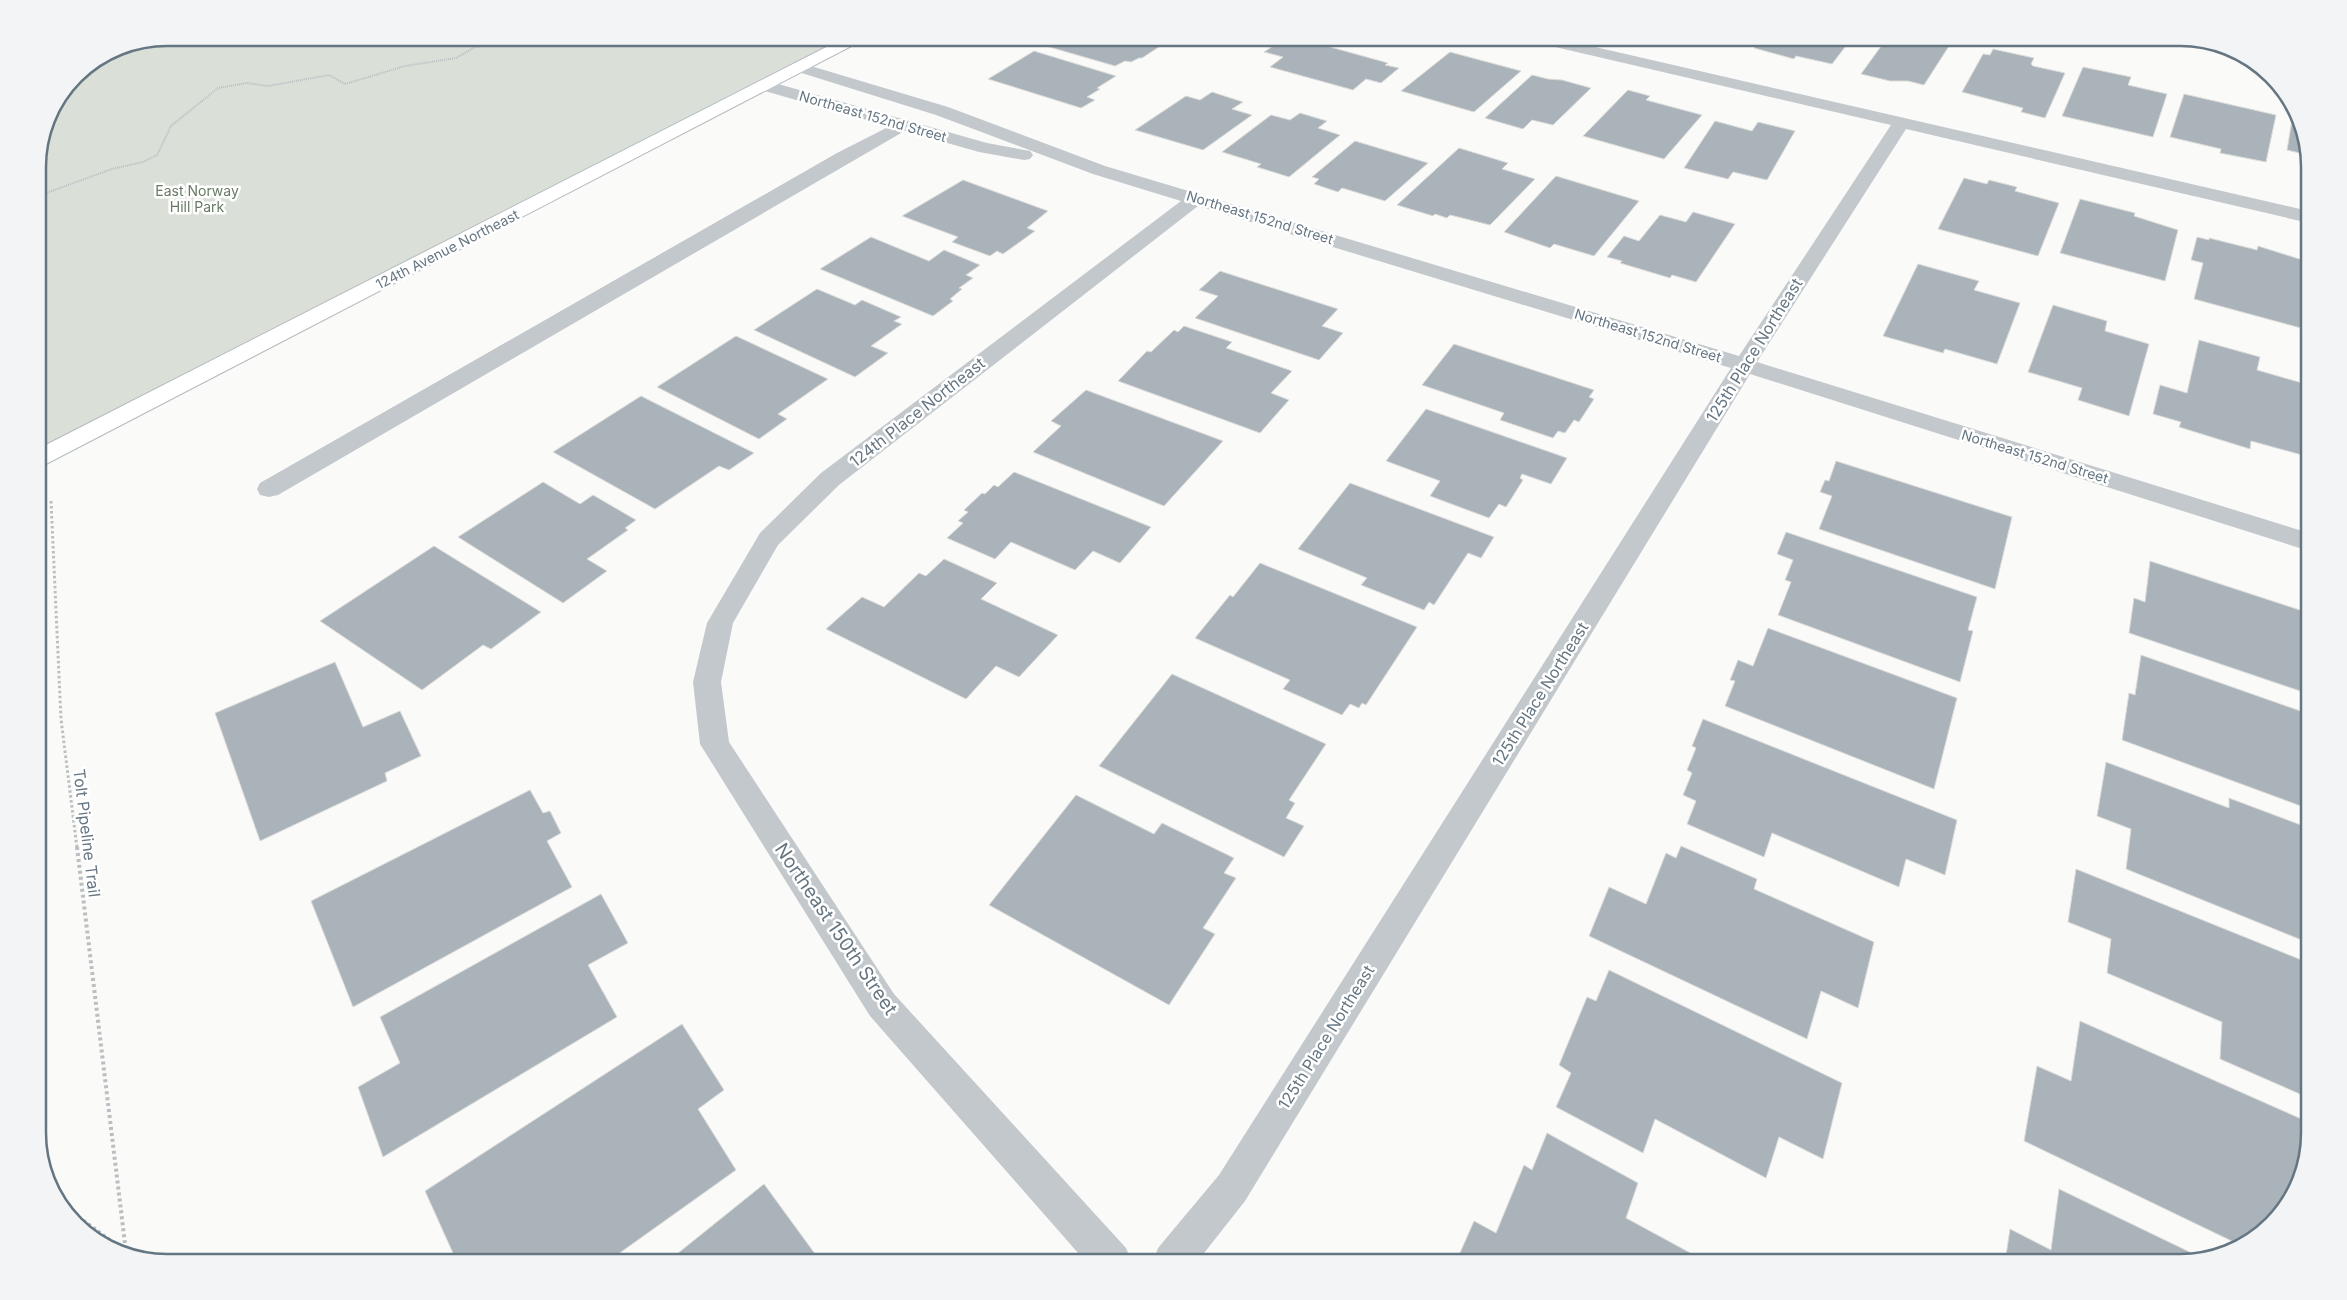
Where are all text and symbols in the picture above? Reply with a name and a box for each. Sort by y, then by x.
street label: Northeast 152nd Street [797,87,949,145]
park label: East Norway Hill Park [155,182,239,215]
street label: Northeast 152nd Street [1185,187,1336,248]
street label: 124th Avenue Northeast [373,205,522,293]
street label: 125th Place Northeast [1702,274,1806,426]
street label: Northeast 152nd Street [1573,305,1724,366]
street label: 124th Place Northeast [845,353,989,471]
street label: Northeast 152nd Street [1960,426,2111,487]
street label: 125th Place Northeast [1488,618,1592,770]
street label: Tolt Pipeline Trail [69,768,105,898]
street label: Northeast 150th Street [770,839,902,1019]
street label: 125th Place Northeast [1274,961,1378,1113]

